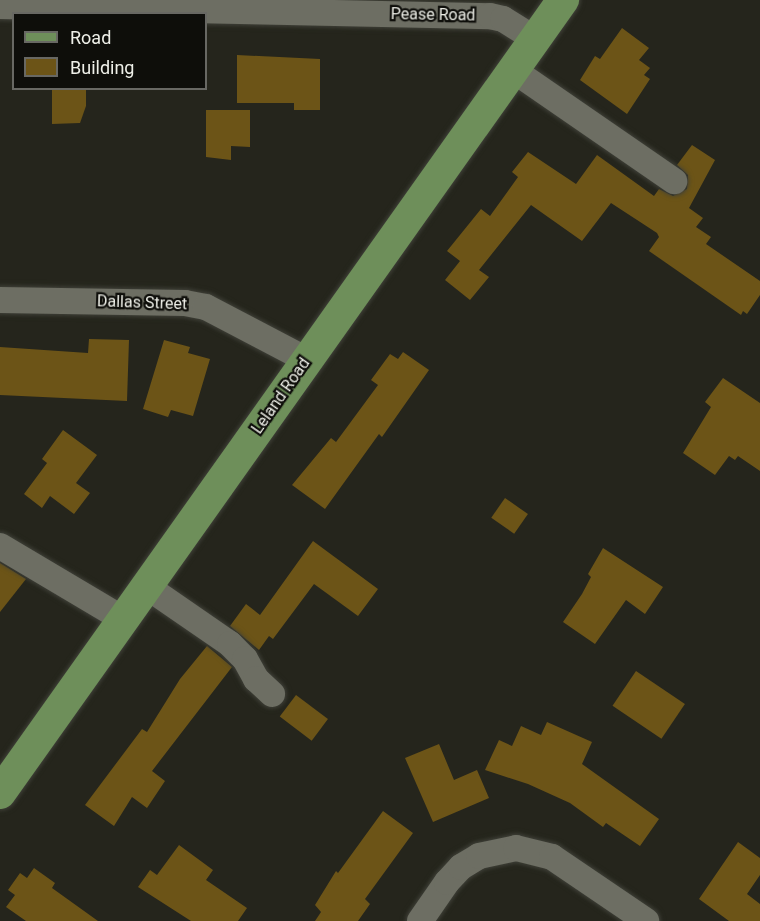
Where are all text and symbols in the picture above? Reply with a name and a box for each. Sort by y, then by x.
street label: Pease Road [391,5,475,25]
legend [12,12,207,90]
text: Road [70,27,111,48]
text: Building [70,57,134,78]
street label: Dallas Street [97,292,187,314]
street label: Leland Road [248,354,314,438]

